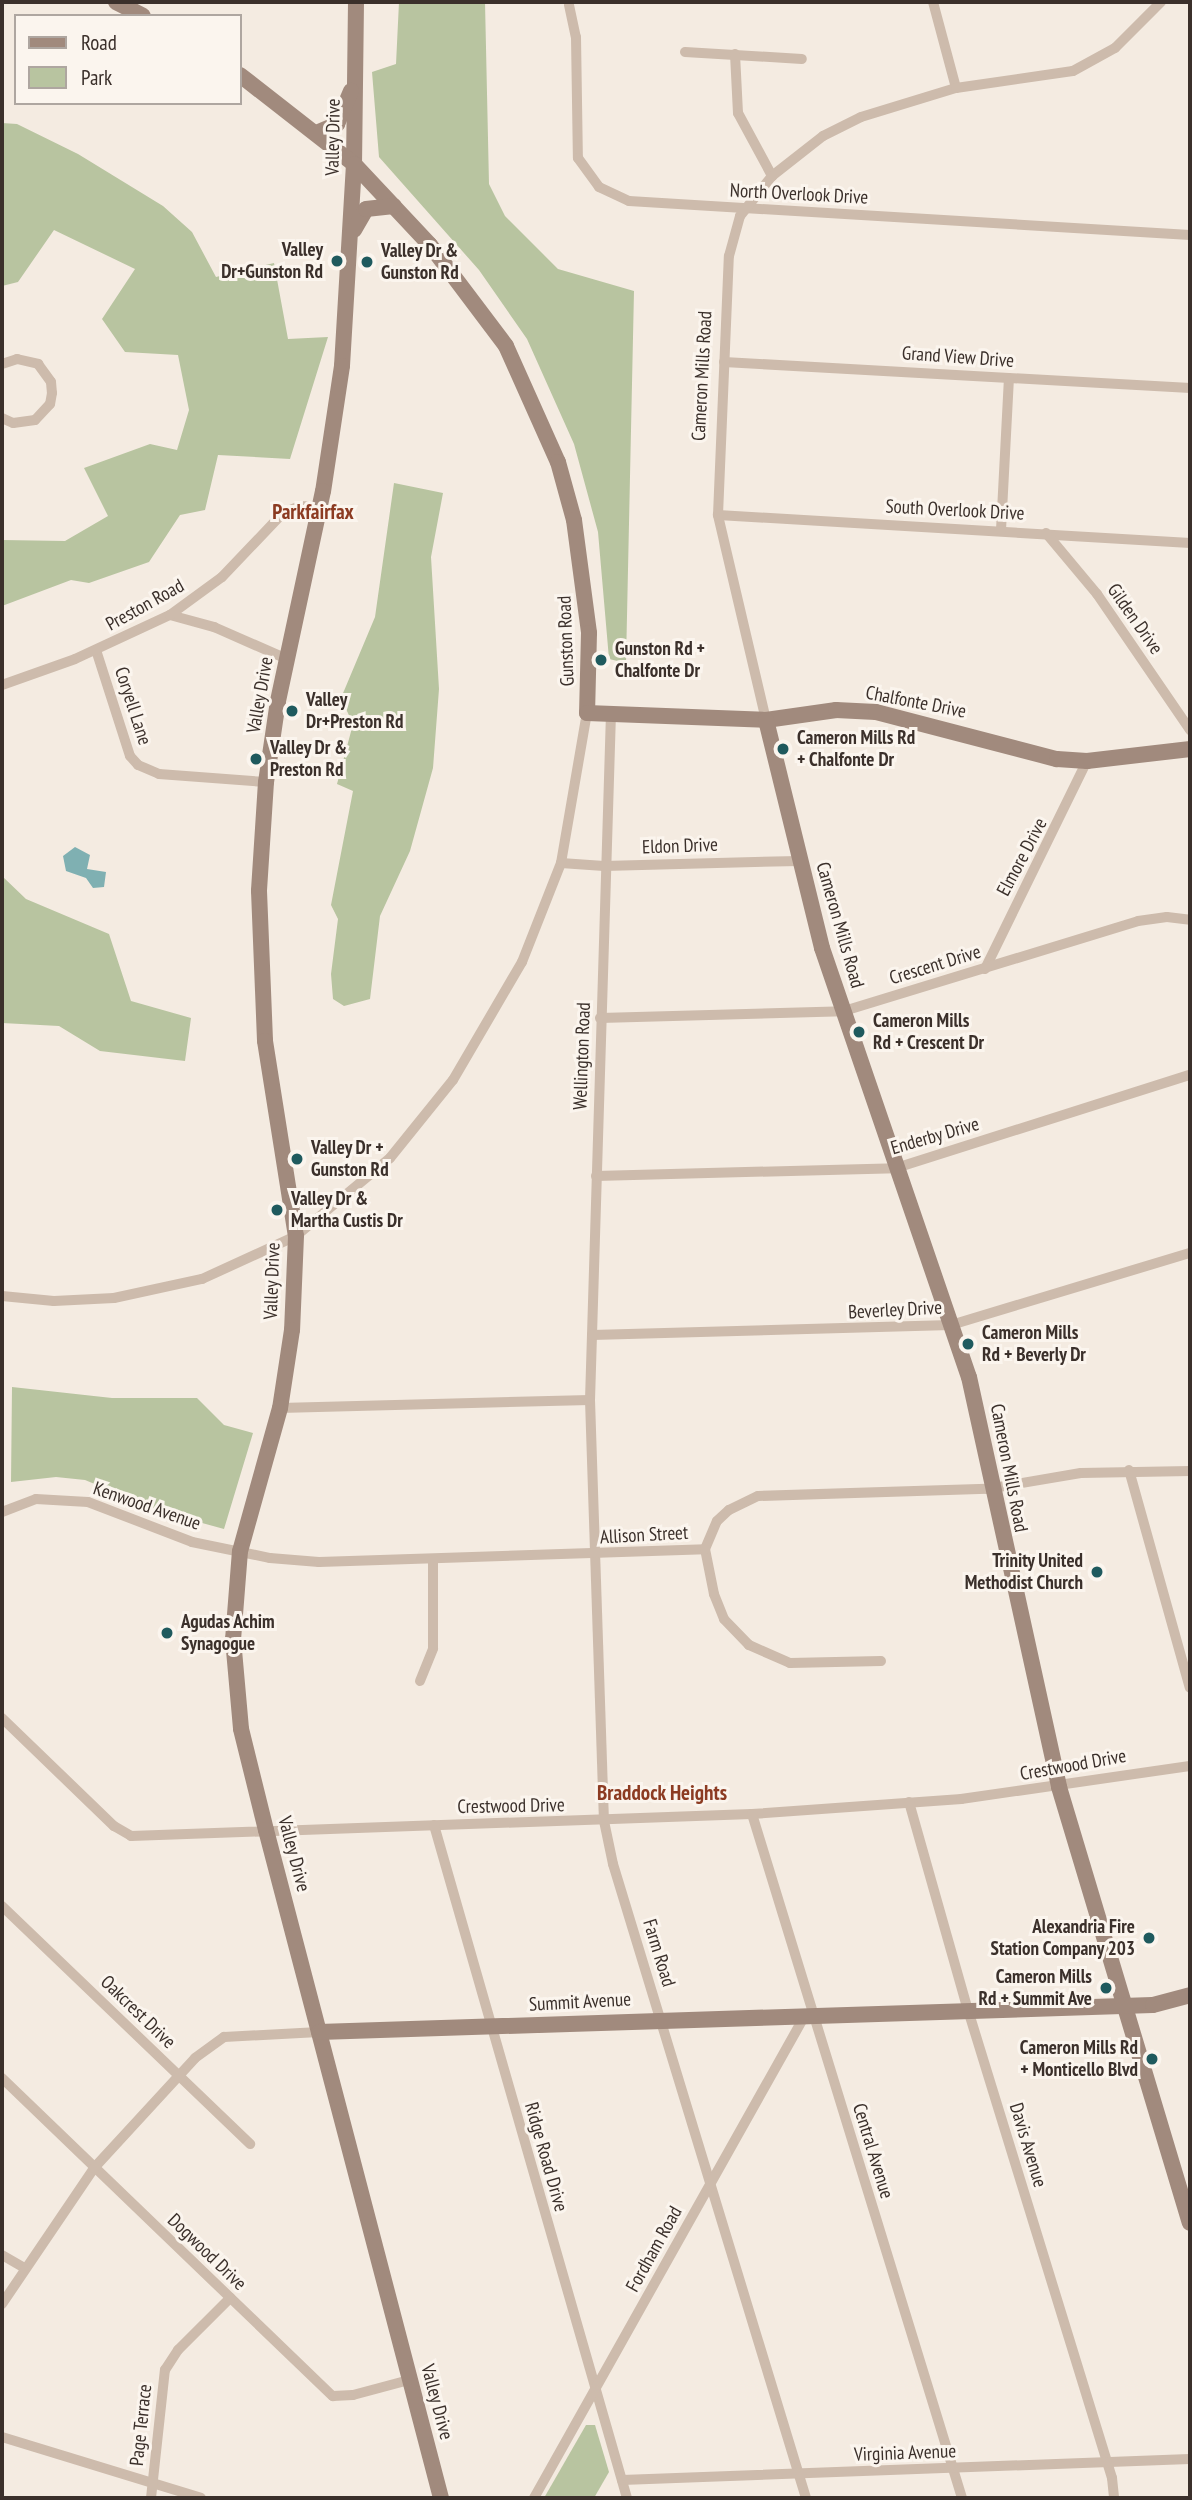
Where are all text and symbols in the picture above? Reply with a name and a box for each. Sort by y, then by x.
legend [14,14,242,105]
text: Road [81,29,117,56]
text: Park [81,64,112,91]
street label: Valley Drive [321,98,345,176]
street label: North Overlook Drive [729,179,869,209]
place label: Valley Dr+Gunston Rd [221,239,323,283]
place label: Valley Dr & Gunston Rd [381,240,459,284]
marker: Valley Dr+Gunston Rd [329,253,345,269]
marker: Valley Dr & Gunston Rd [359,254,375,270]
street label: Cameron Mills Road [687,310,717,442]
street label: Grand View Drive [901,342,1015,372]
street label: South Overlook Drive [885,495,1025,525]
district label: Parkfairfax [272,499,354,525]
street label: Preston Road [102,574,188,636]
street label: Gilden Drive [1102,579,1168,659]
street label: Gunston Road [553,595,579,687]
place label: Gunston Rd + Chalfonte Dr [615,638,705,682]
marker: Gunston Rd + Chalfonte Dr [593,652,609,668]
street label: Valley Drive [242,655,278,735]
street label: Coryell Lane [110,664,156,748]
street label: Chalfonte Drive [864,681,968,723]
place label: Valley Dr+Preston Rd [306,689,404,733]
marker: Valley Dr+Preston Rd [284,703,300,719]
place label: Cameron Mills Rd + Chalfonte Dr [797,727,915,771]
place label: Valley Dr & Preston Rd [270,737,348,781]
marker: Cameron Mills Rd + Chalfonte Dr [775,741,791,757]
marker: Valley Dr & Preston Rd [248,751,264,767]
street label: Elmore Drive [992,814,1052,900]
street label: Eldon Drive [642,833,718,859]
street label: Cameron Mills Road [811,859,869,991]
street label: Crescent Drive [887,940,983,990]
street label: Wellington Road [569,1002,595,1110]
place label: Cameron Mills Rd + Crescent Dr [873,1010,984,1054]
marker: Cameron Mills Rd + Crescent Dr [851,1024,867,1040]
street label: Enderby Drive [888,1112,982,1160]
place label: Valley Dr + Gunston Rd [311,1137,389,1181]
marker: Valley Dr + Gunston Rd [289,1151,305,1167]
place label: Valley Dr & Martha Custis Dr [291,1188,403,1232]
marker: Valley Dr & Martha Custis Dr [269,1202,285,1218]
street label: Valley Drive [259,1242,285,1320]
street label: Beverley Drive [847,1296,943,1324]
place label: Cameron Mills Rd + Beverly Dr [982,1322,1086,1366]
marker: Cameron Mills Rd + Beverly Dr [960,1336,976,1352]
street label: Cameron Mills Road [985,1402,1033,1534]
street label: Kenwood Avenue [90,1477,204,1535]
street label: Allison Street [599,1521,689,1549]
place label: Trinity United Methodist Church [964,1550,1083,1594]
marker: Trinity United Methodist Church [1089,1564,1105,1580]
place label: Agudas Achim Synagogue [181,1611,275,1655]
marker: Agudas Achim Synagogue [159,1625,175,1641]
street label: Crestwood Drive [1018,1744,1128,1786]
district label: Braddock Heights [597,1780,727,1806]
street label: Crestwood Drive [457,1794,565,1818]
street label: Valley Drive [273,1814,315,1894]
street label: Farm Road [638,1916,680,1990]
place label: Alexandria Fire Station Company 203 [990,1916,1135,1960]
marker: Alexandria Fire Station Company 203 [1141,1930,1157,1946]
place label: Cameron Mills Rd + Summit Ave [978,1966,1092,2010]
street label: Oakcrest Drive [96,1971,180,2053]
marker: Cameron Mills Rd + Summit Ave [1098,1980,1114,1996]
street label: Summit Avenue [528,1988,632,2016]
place label: Cameron Mills Rd + Monticello Blvd [1020,2037,1138,2081]
marker: Cameron Mills Rd + Monticello Blvd [1144,2051,1160,2067]
street label: Ridge Road Drive [520,2100,572,2214]
street label: Central Avenue [848,2100,898,2202]
street label: Davis Avenue [1004,2100,1052,2190]
street label: Fordham Road [621,2202,687,2296]
street label: Dogwood Drive [163,2209,251,2295]
street label: Valley Drive [416,2362,458,2442]
street label: Page Terrace [125,2383,157,2467]
street label: Virginia Avenue [853,2440,957,2466]

